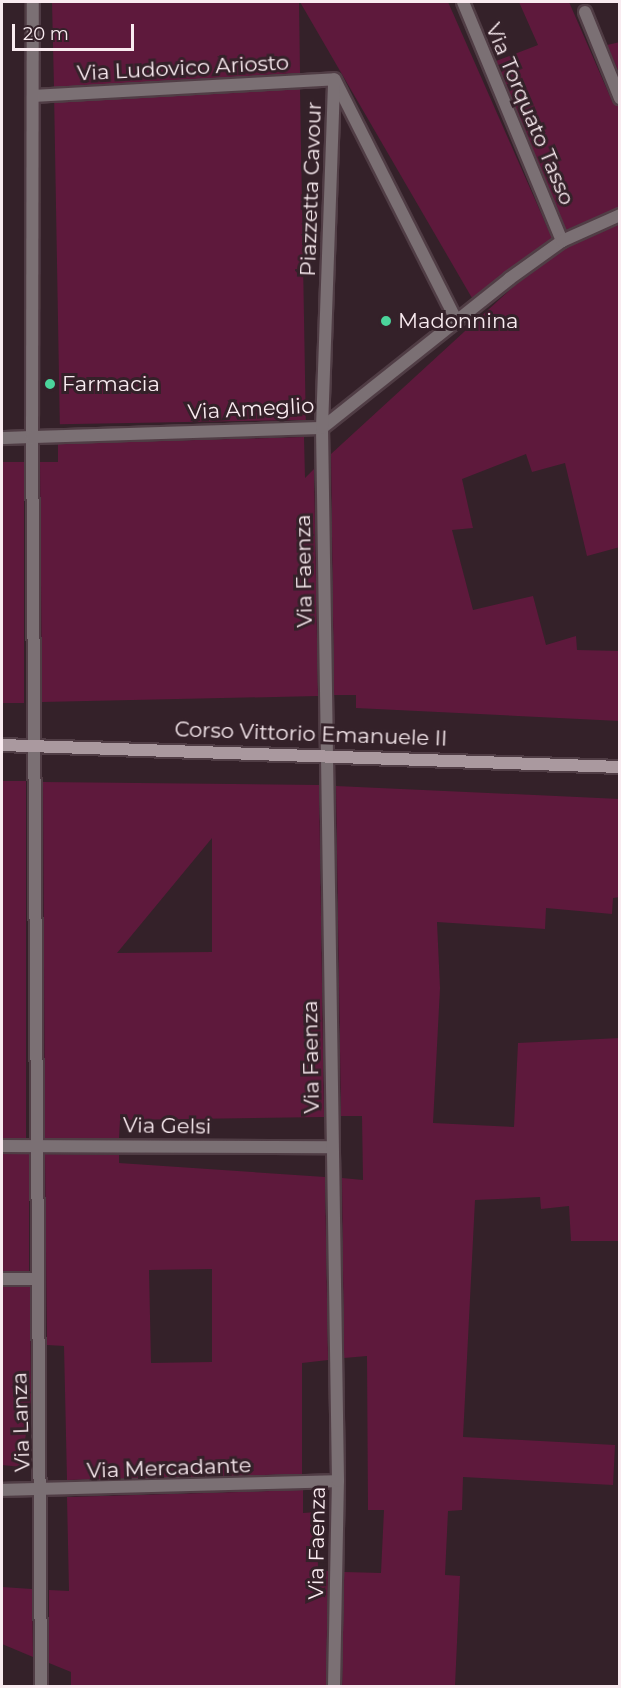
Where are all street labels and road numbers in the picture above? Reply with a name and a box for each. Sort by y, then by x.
street label: Via Torquato Tasso [480,19,580,209]
street label: Via Ludovico Ariosto [76,50,290,86]
street label: Piazzetta Cavour [295,101,327,277]
street label: Via Ameglio [187,393,315,425]
street label: Via Faenza [290,514,318,628]
street label: Corso Vittorio Emanuele II [174,717,448,751]
street label: Via Faenza [297,1000,325,1114]
street label: Via Gelsi [123,1113,211,1139]
street label: Via Lanza [7,1372,35,1472]
street label: Via Mercadante [86,1453,252,1483]
street label: Via Faenza [303,1486,331,1600]

